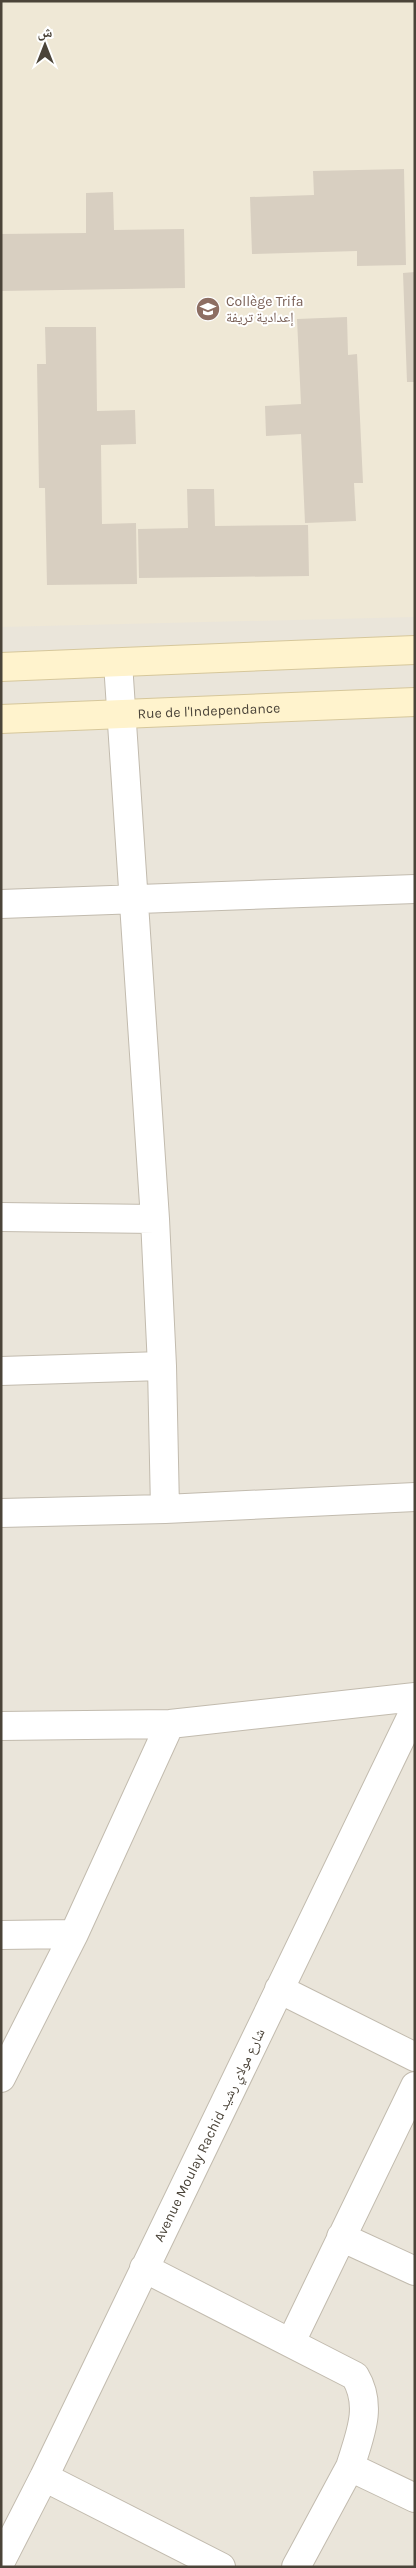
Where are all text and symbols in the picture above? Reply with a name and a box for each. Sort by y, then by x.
north arrow [20,20,70,70]
text: ش [38,24,53,41]
place label: Collège Trifa إعدادية تريفة [226,293,303,327]
school or university icon: Collège Trifa إعدادية تريفة [195,296,221,322]
street label: Rue de l'Independance [137,700,281,722]
street label: Avenue Moulay Rachid شارع مولاي رشيد [150,2026,271,2246]

